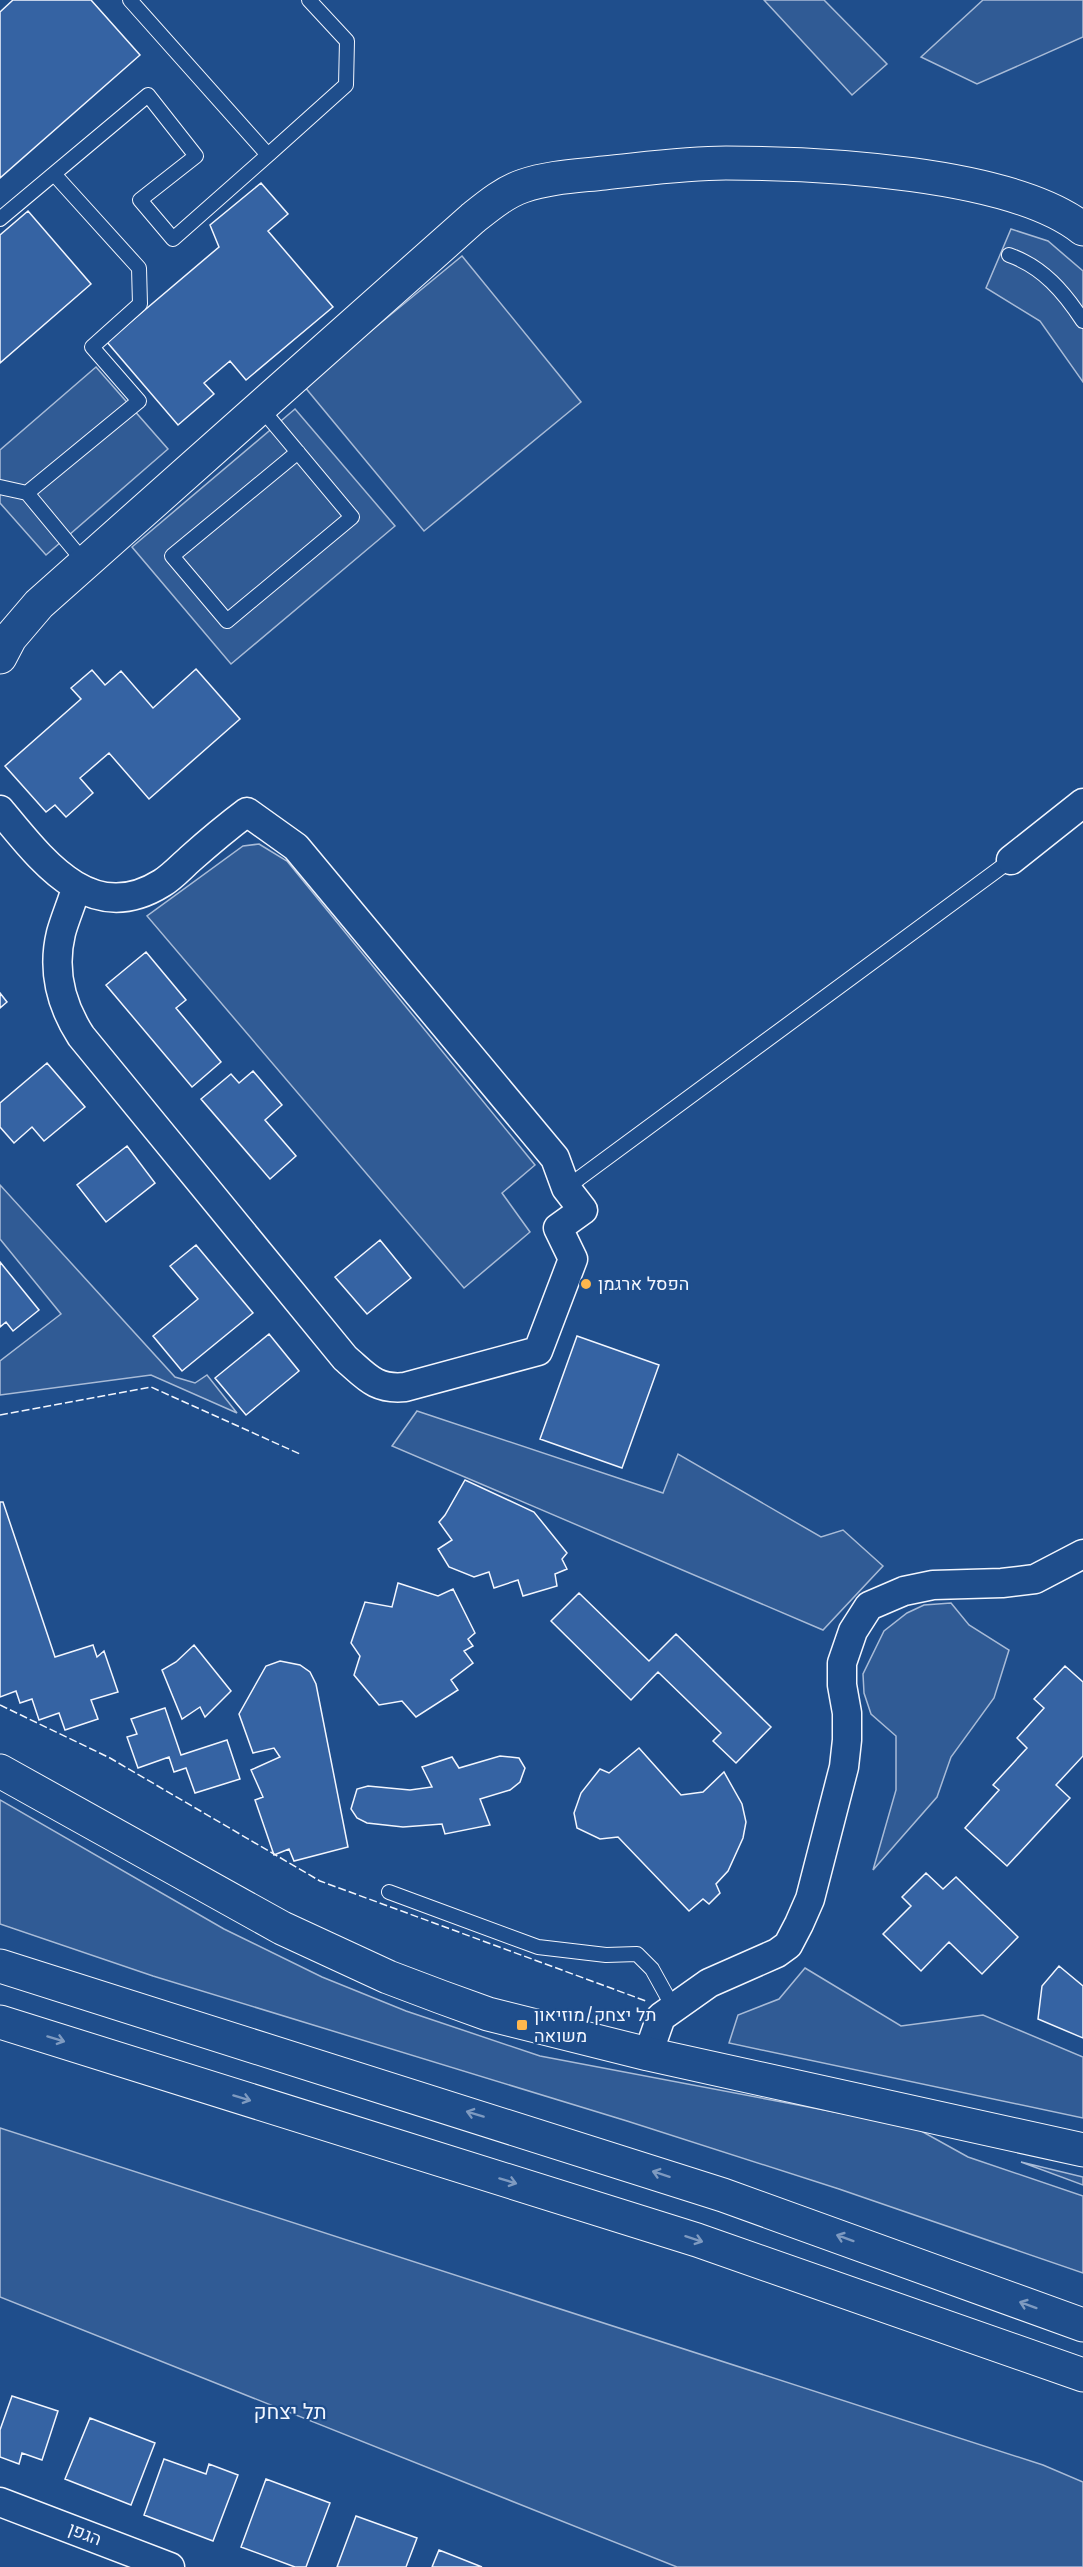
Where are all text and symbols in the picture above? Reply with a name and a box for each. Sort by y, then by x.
place label: הפסל ארגמן [598,1273,689,1295]
marker: הפסל ארגמן [579,1277,593,1291]
place label: תל יצחק/מוזיאון משואה [534,2004,657,2047]
marker: תל יצחק/מוזיאון משואה [515,2018,529,2032]
one-way arrow [46,2035,65,2046]
one-way arrow [232,2093,251,2104]
one-way arrow [466,2108,485,2119]
one-way arrow [652,2168,671,2179]
one-way arrow [498,2176,517,2187]
one-way arrow [836,2231,855,2242]
one-way arrow [684,2234,703,2245]
one-way arrow [1019,2298,1038,2309]
district label: תל יצחק [253,2399,327,2425]
street label: הגפן [65,2518,105,2550]

